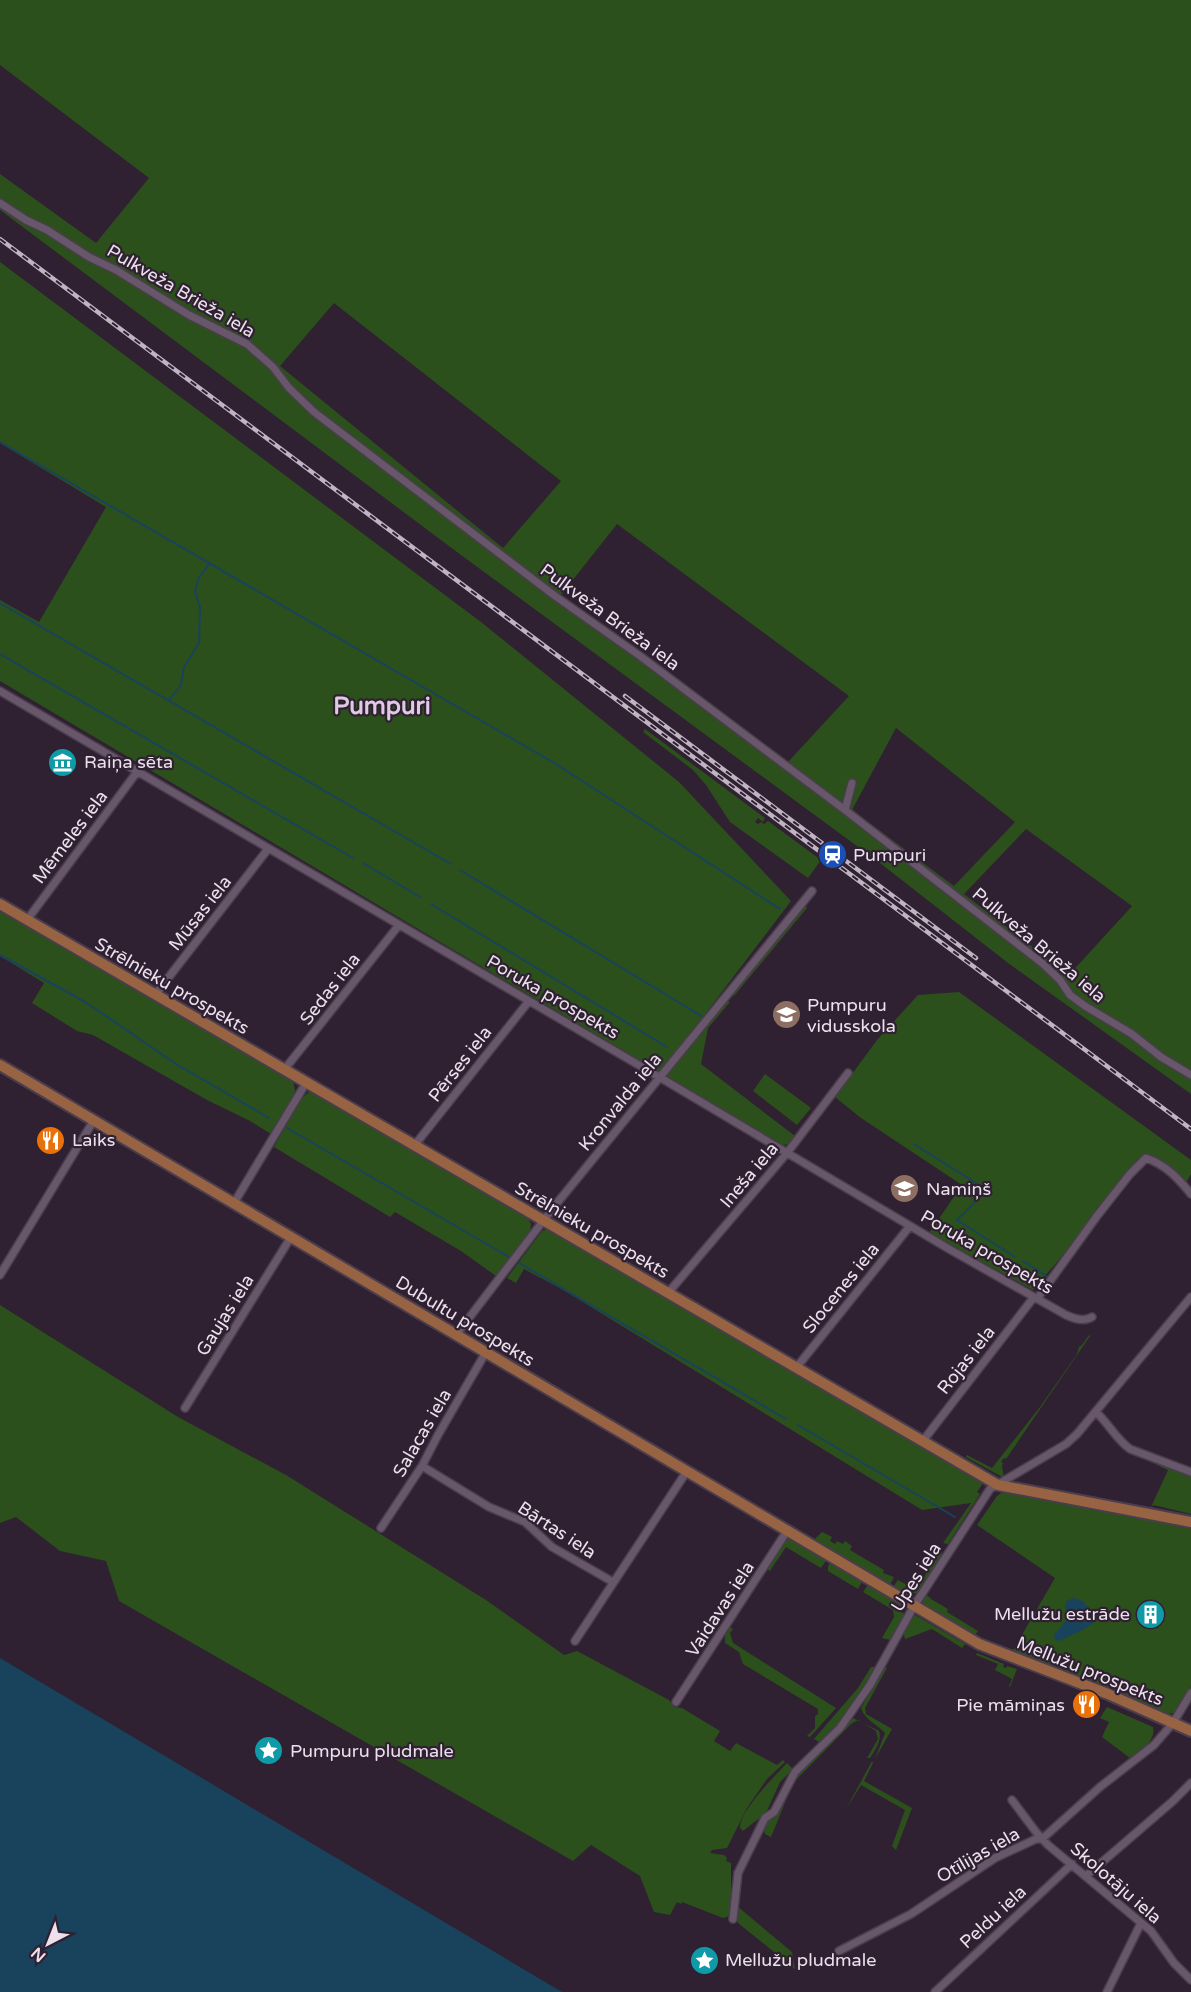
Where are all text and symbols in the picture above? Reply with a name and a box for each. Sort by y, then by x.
street label: Pulkveža Brieža iela [103,240,259,342]
street label: Pulkveža Brieža iela [536,559,684,675]
district label: Pumpuri [333,692,431,721]
museum icon: Raiņa sēta [47,746,79,778]
place label: Raiņa sēta [84,751,173,773]
street label: Mēmeles iela [28,786,112,888]
station icon: Pumpuri [816,839,848,871]
place label: Pumpuri [853,844,926,866]
street label: Mūsas iela [164,871,236,955]
street label: Pulkveža Brieža iela [968,883,1110,1007]
street label: Strēlnieku prospekts [91,933,253,1039]
street label: Sedas iela [295,949,365,1029]
street label: Poruka prospekts [483,950,623,1044]
place label: Pumpuru vidusskola [807,994,896,1037]
school or university icon: Pumpuru vidusskola [770,999,802,1031]
street label: Pērses iela [424,1022,496,1106]
street label: Kronvalda iela [574,1048,666,1156]
restaurant icon: Laiks [35,1124,67,1156]
place label: Laiks [72,1129,115,1151]
street label: Ineša iela [715,1138,783,1212]
school or university icon: Namiņš [889,1173,921,1205]
street label: Strēlnieku prospekts [511,1177,673,1283]
place label: Namiņš [926,1178,991,1200]
street label: Poruka prospekts [917,1205,1057,1299]
street label: Slocenes iela [798,1238,884,1338]
street label: Gaujas iela [191,1270,259,1360]
street label: Dubultu prospekts [392,1271,538,1371]
street label: Rojas iela [932,1321,1000,1399]
street label: Salacas iela [388,1385,456,1481]
street label: Bārtas iela [514,1497,600,1563]
street label: Upes iela [886,1538,946,1616]
street label: Vaidavas iela [681,1557,759,1661]
building icon: Mellužu estrāde [1135,1598,1167,1630]
place label: Mellužu estrāde [994,1603,1130,1625]
street label: Mellužu prospekts [1013,1632,1167,1710]
restaurant icon: Pie māmiņas [1070,1689,1102,1721]
place label: Pie māmiņas [956,1694,1065,1716]
place icon: Pumpuru pludmale [253,1735,285,1767]
place label: Pumpuru pludmale [290,1740,454,1762]
street label: Otīlijas iela [933,1822,1023,1888]
street label: Skolotāju iela [1066,1838,1166,1928]
street label: Peldu iela [955,1881,1031,1953]
north arrow [18,1914,78,1974]
text: N [27,1943,50,1966]
place icon: Mellužu pludmale [688,1944,720,1976]
place label: Mellužu pludmale [725,1949,876,1971]

